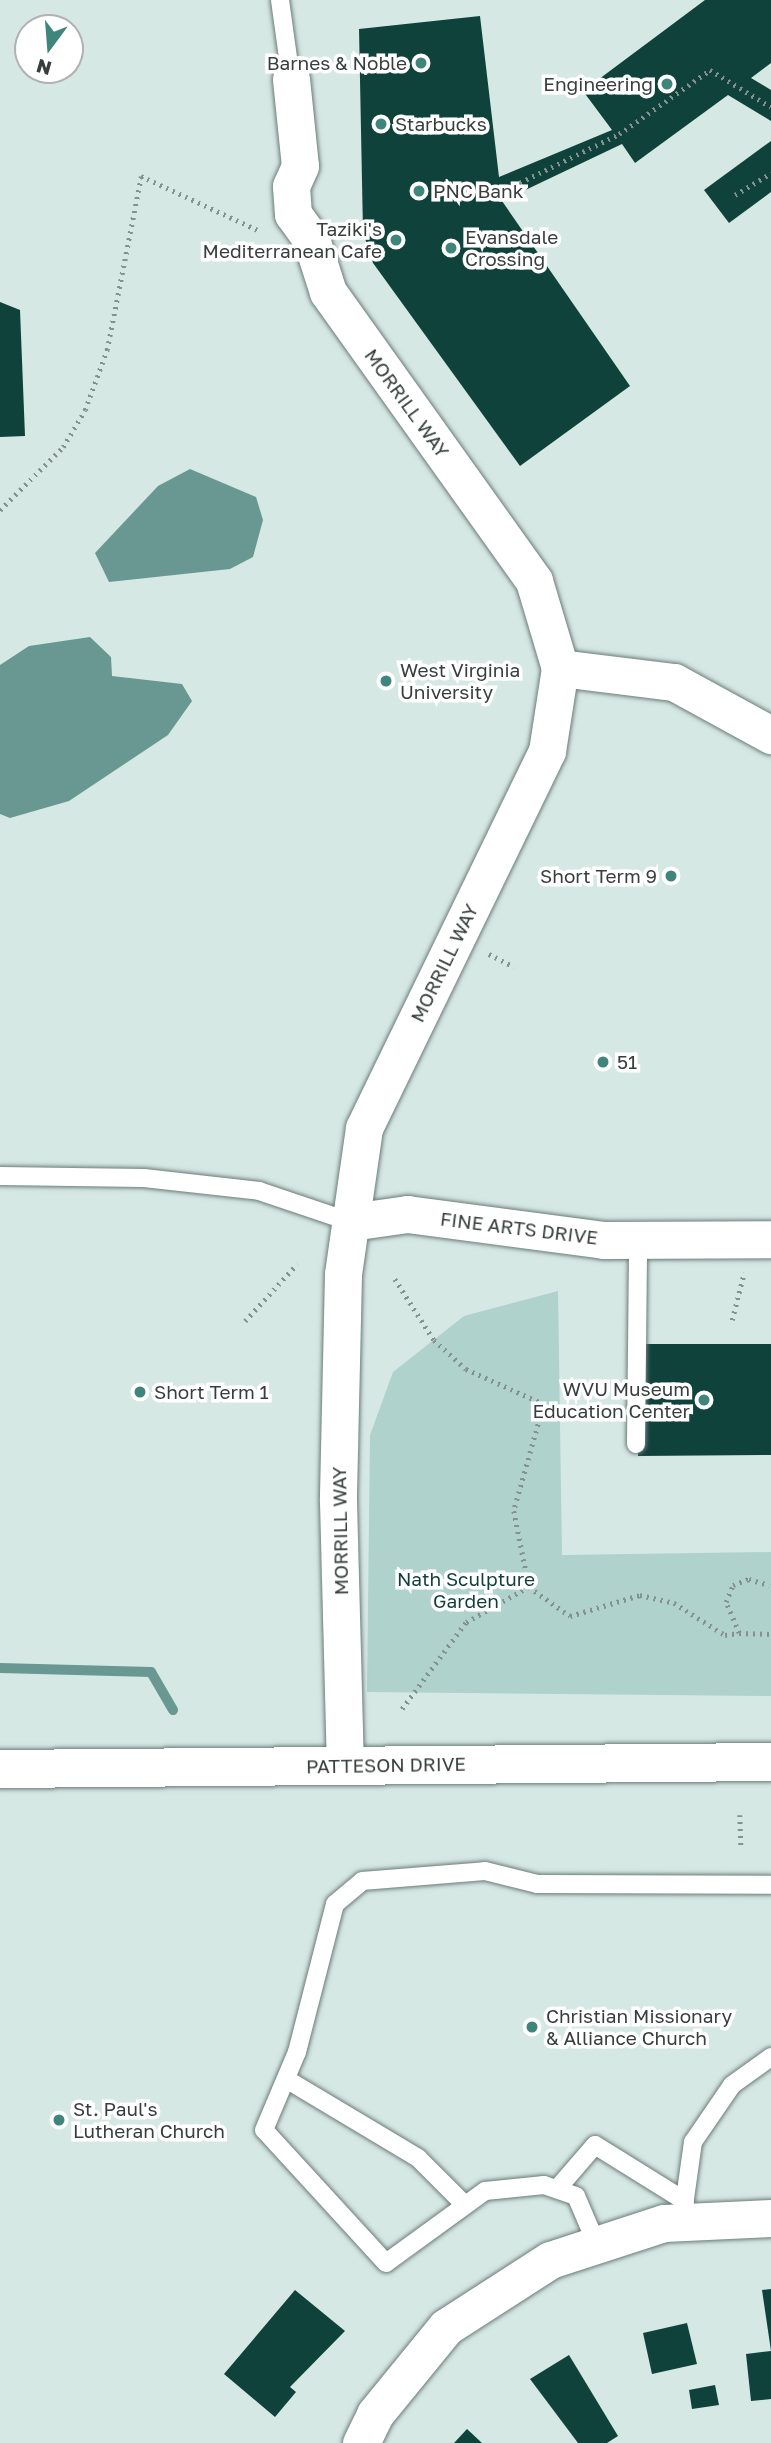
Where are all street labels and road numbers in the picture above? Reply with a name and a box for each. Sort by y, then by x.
street label: MORRILL WAY [360,344,454,462]
street label: MORRILL WAY [406,900,482,1026]
street label: FINE ARTS DRIVE [439,1207,599,1249]
street label: MORRILL WAY [327,1466,353,1596]
street label: PATTESON DRIVE [306,1752,466,1778]

